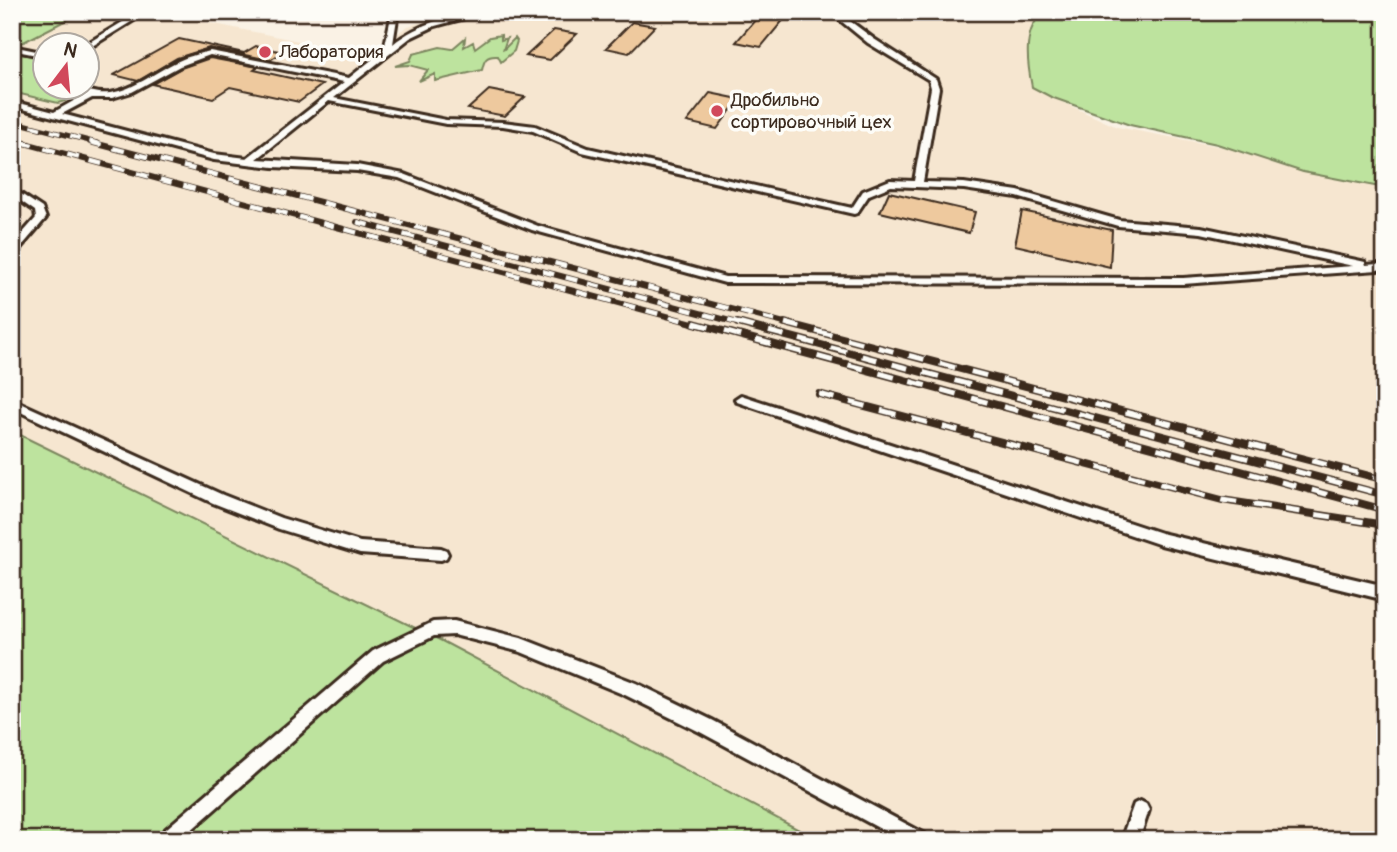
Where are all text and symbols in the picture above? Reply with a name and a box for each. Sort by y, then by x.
north arrow [32,32,102,102]
text: N [61,37,80,64]
place label: Лаборатория [278,40,384,64]
marker: Лаборатория [257,44,273,60]
place label: Дробильно сортировочный цех [730,88,892,134]
marker: Дробильно сортировочный цех [709,103,725,119]

